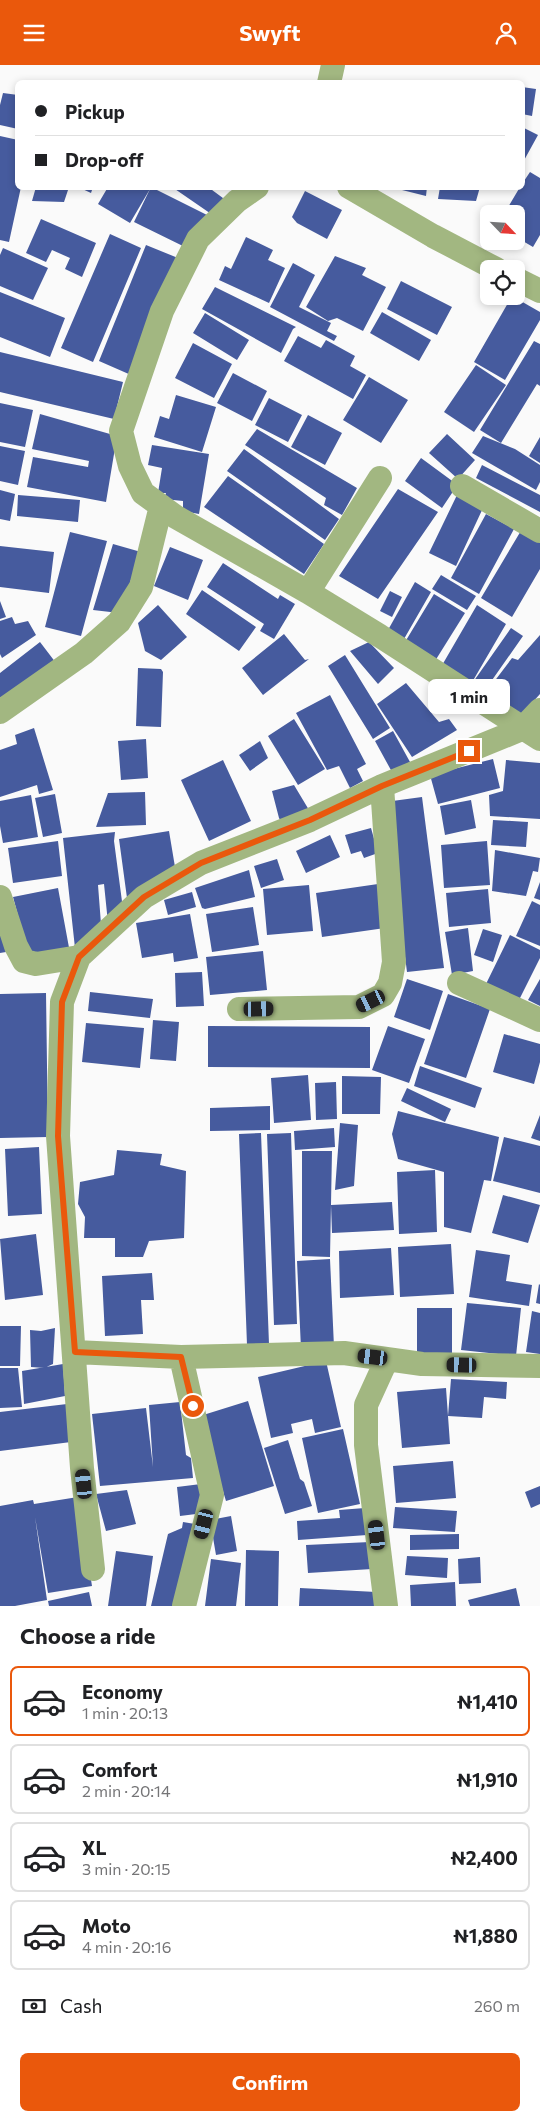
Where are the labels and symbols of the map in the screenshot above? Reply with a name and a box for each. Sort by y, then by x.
north arrow [480,205,525,250]
callout: 1 min [428,679,510,713]
route end [458,740,480,762]
car [354,988,387,1014]
car [243,1001,274,1017]
car [357,1348,388,1366]
car [446,1357,477,1373]
route start [182,1395,204,1417]
car [74,1468,93,1500]
car [193,1508,214,1540]
car [367,1519,386,1551]

